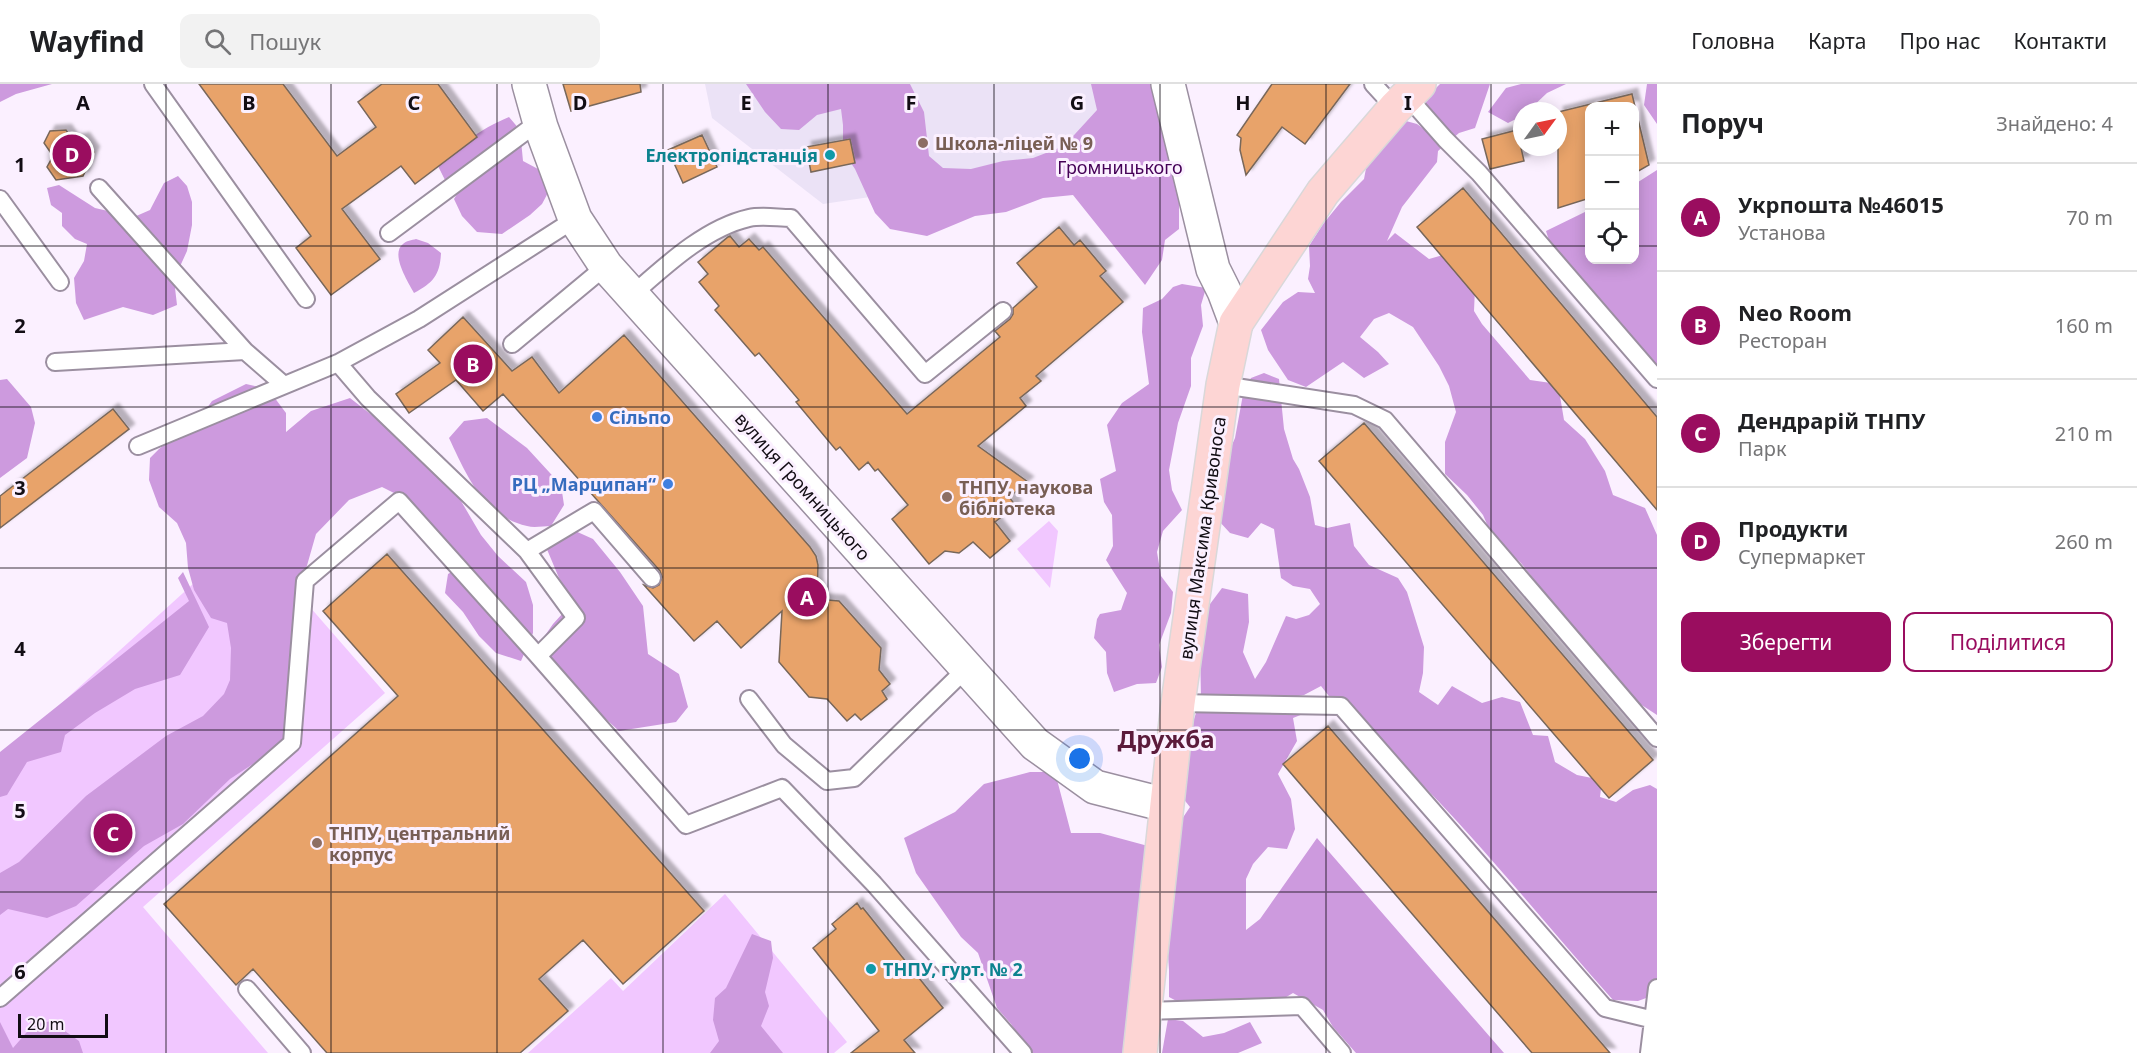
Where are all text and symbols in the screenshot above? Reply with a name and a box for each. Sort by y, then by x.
search box [180,14,600,68]
text: Wayfind [30,22,144,60]
icon: search [201,25,234,58]
text: Пошук [249,26,321,56]
text: Головна [1691,27,1775,55]
text: Карта [1808,27,1866,55]
text: Про нас [1899,27,1981,55]
text: Контакти [2014,27,2107,55]
text: A [76,89,90,116]
text: B [242,89,256,116]
text: C [408,89,421,116]
text: D [573,89,587,116]
text: E [740,89,752,116]
text: F [906,89,916,116]
text: G [1070,89,1084,116]
text: H [1235,89,1251,116]
text: I [1404,89,1412,116]
north arrow [1513,102,1567,156]
map controls [1585,102,1639,264]
button: + [1585,102,1639,156]
text: Поруч [1681,105,1764,141]
text: Знайдено: 4 [1996,110,2113,137]
place label: Школа-ліцей № 9 [935,131,1093,155]
pin: D [52,132,92,176]
marker: Школа-ліцей № 9 [916,136,930,150]
place label: Електропідстанція [645,143,818,167]
marker: Електропідстанція [823,148,837,162]
text: 1 [14,151,26,178]
park label: Громницького [1057,155,1183,179]
button: − [1585,156,1639,210]
text: Укрпошта №46015 [1738,189,1944,219]
text: A [1694,204,1707,231]
text: 70 m [2066,204,2113,231]
button: locate [1585,210,1639,264]
text: Установа [1738,219,1826,246]
text: Neo Room [1738,297,1852,327]
text: 2 [14,312,26,339]
text: B [1694,312,1707,339]
text: 160 m [2055,312,2113,339]
text: Ресторан [1738,327,1827,354]
pin: B [454,342,492,386]
place label: Сільпо [609,405,671,429]
text: Дендрарій ТНПУ [1738,405,1925,435]
street label: вулиця Громницького [730,407,876,565]
marker: Сільпо [590,410,604,424]
street label: вулиця Максима Кривоноса [1173,415,1231,661]
text: C [1694,420,1707,447]
text: 210 m [2055,420,2113,447]
text: Парк [1738,435,1787,462]
place label: РЦ „Марципан“ [512,472,656,496]
text: 3 [14,474,26,501]
place label: ТНПУ, наукова бібліотека [959,475,1093,520]
marker: РЦ „Марципан“ [661,477,675,491]
marker: ТНПУ, наукова бібліотека [940,490,954,504]
text: Продукти [1738,513,1848,543]
text: D [1693,528,1708,555]
text: 260 m [2055,528,2113,555]
text: Супермаркет [1738,543,1865,570]
pin: A [788,574,826,620]
button: Зберегти [1681,612,1891,672]
button: Поділитися [1903,612,2113,672]
text: 4 [14,635,26,662]
district label: Дружба [1118,722,1214,755]
your location [1065,744,1094,773]
text: 5 [14,797,26,824]
pin: C [94,810,132,855]
place label: ТНПУ, центральний корпус [329,821,510,866]
marker: ТНПУ, центральний корпус [310,836,324,850]
place label: ТНПУ, гурт. № 2 [883,957,1023,981]
text: 6 [14,958,26,985]
marker: ТНПУ, гурт. № 2 [864,962,878,976]
scale bar [18,1011,108,1038]
text: 20 m [27,1013,64,1035]

